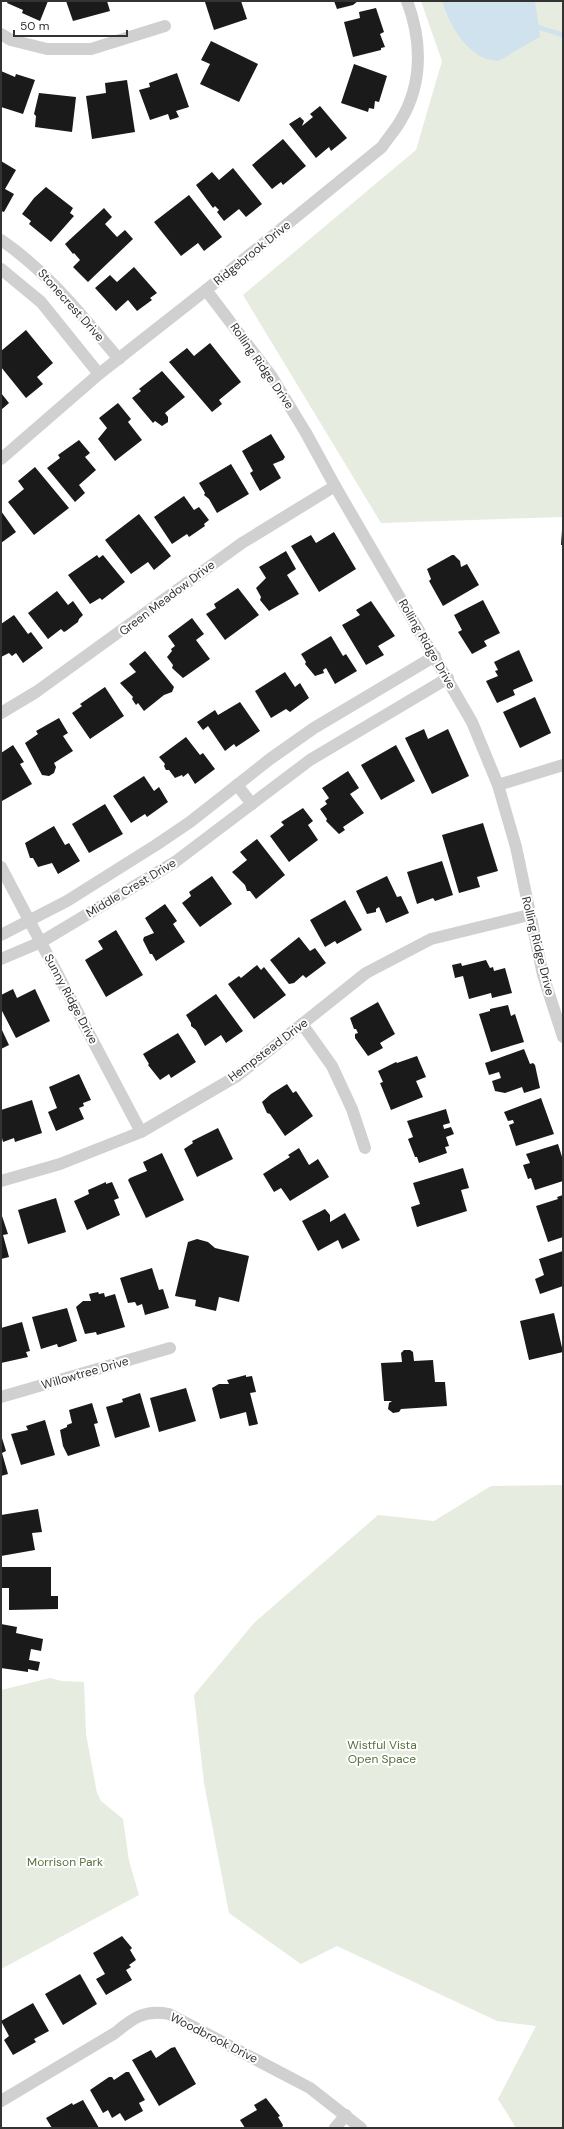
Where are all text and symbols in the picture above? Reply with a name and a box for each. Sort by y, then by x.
scale bar [14,12,127,38]
text: 50 m [20,18,49,34]
street label: Ridgebrook Drive [210,217,294,289]
street label: Stonecrest Drive [34,265,108,345]
street label: Rolling Ridge Drive [226,320,298,412]
street label: Green Meadow Drive [116,557,218,639]
street label: Rolling Ridge Drive [395,596,459,692]
street label: Middle Crest Drive [83,855,179,921]
street label: Rolling Ridge Drive [518,895,558,997]
street label: Sunny Ridge Drive [41,951,102,1047]
street label: Hempstead Drive [225,1015,311,1085]
street label: Willowtree Drive [40,1353,131,1393]
park label: Wistful Vista Open Space [347,1737,417,1767]
park label: Morrison Park [27,1854,103,1870]
street label: Woodbrook Drive [167,2009,261,2067]

